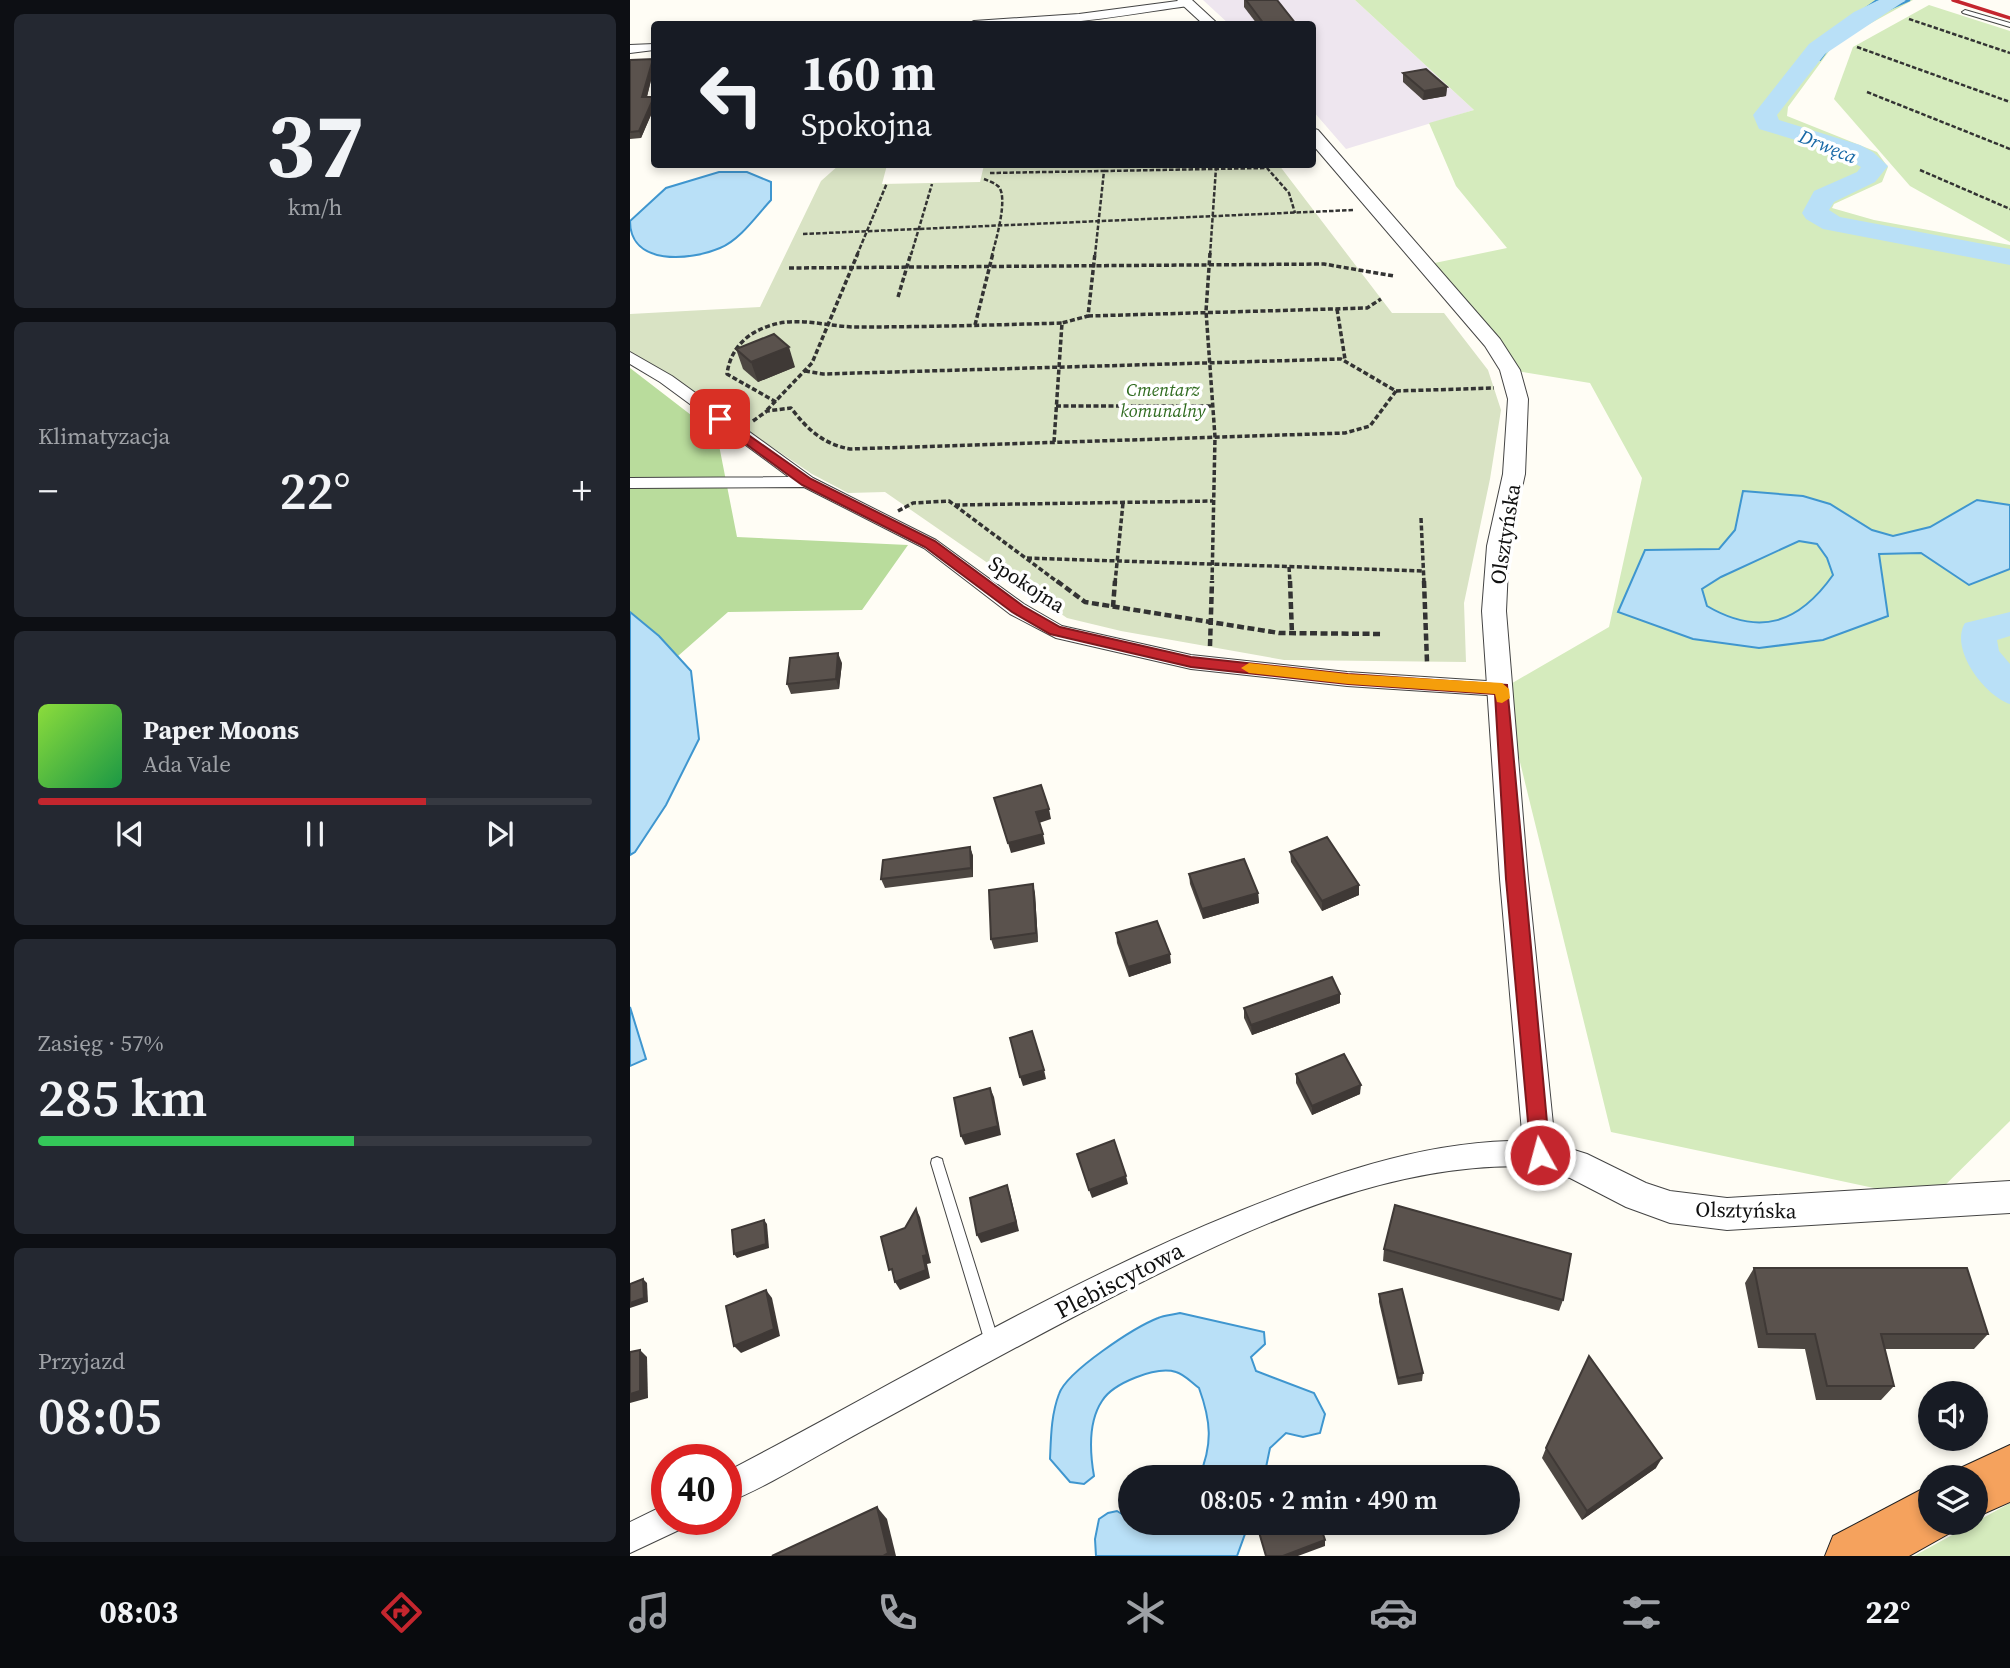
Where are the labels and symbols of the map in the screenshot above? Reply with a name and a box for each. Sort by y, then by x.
water label: Drwęca [1794,122,1861,169]
park label: Cmentarz komunalny [1120,377,1206,423]
pin [690,389,750,449]
street label: Olsztyńska [1483,481,1527,586]
street label: Spokojna [983,548,1071,620]
position arrow [1503,1118,1577,1192]
street label: Olsztyńska [1695,1195,1797,1225]
street label: Plebiscytowa [1049,1233,1190,1327]
speed limit sign: 40 [651,1444,742,1535]

